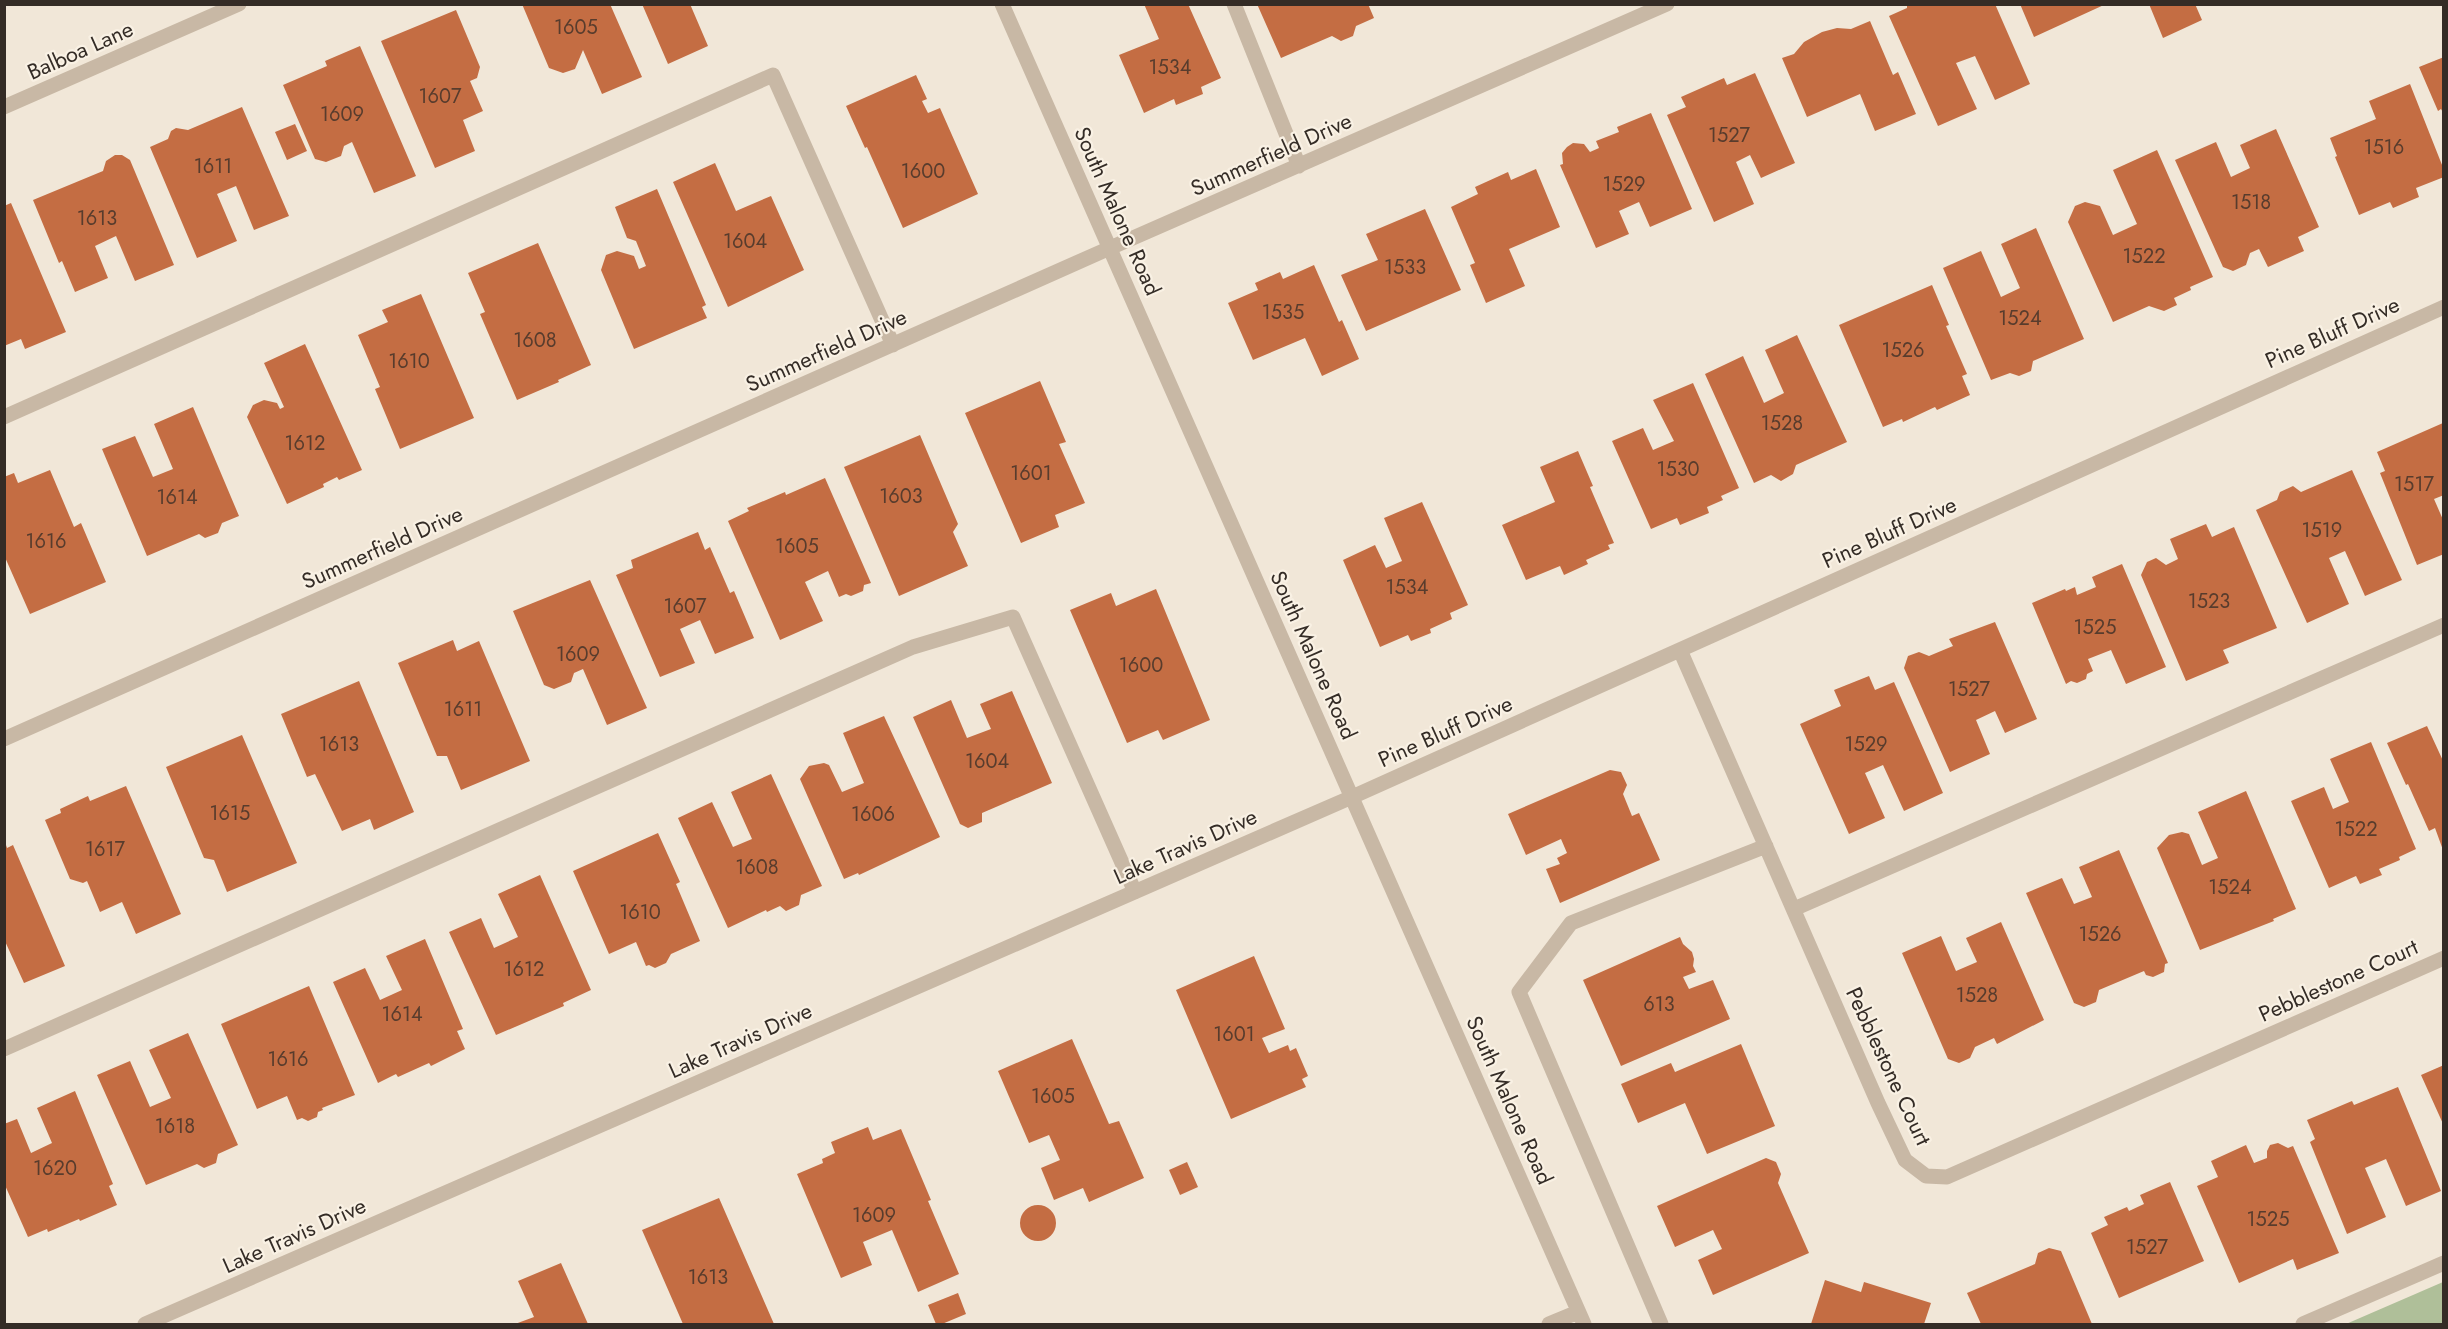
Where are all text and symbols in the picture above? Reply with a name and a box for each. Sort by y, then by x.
street label: Balboa Lane [22,12,138,88]
house number: 1605 [554,13,598,42]
house number: 1534 [1149,53,1192,82]
house number: 1607 [418,82,462,111]
house number: 1609 [320,100,364,129]
street label: Summerfield Drive [1185,104,1357,204]
house number: 1527 [1708,121,1751,150]
street label: South Malone Road [1066,122,1170,300]
house number: 1516 [2364,133,2404,162]
house number: 1611 [194,152,232,181]
house number: 1600 [901,157,945,186]
house number: 1529 [1602,170,1646,199]
house number: 1518 [2231,188,2271,217]
house number: 1613 [77,204,117,233]
house number: 1604 [723,227,767,256]
house number: 1522 [2122,242,2166,271]
house number: 1533 [1384,253,1426,282]
street label: Pine Bluff Drive [2260,288,2404,376]
house number: 1535 [1262,298,1304,327]
street label: Summerfield Drive [740,300,912,400]
house number: 1524 [1998,304,2042,333]
house number: 1608 [513,326,557,355]
house number: 1526 [1881,336,1925,365]
house number: 1610 [388,347,430,376]
house number: 1528 [1761,409,1803,438]
house number: 1612 [285,429,325,458]
house number: 1530 [1656,455,1700,484]
house number: 1601 [1010,459,1052,488]
house number: 1517 [2394,470,2434,499]
house number: 1603 [879,482,923,511]
house number: 1614 [156,483,198,512]
street label: Pine Bluff Drive [1817,488,1961,576]
street label: Summerfield Drive [296,497,468,597]
house number: 1519 [2302,516,2342,545]
house number: 1616 [25,527,67,556]
house number: 1605 [775,532,819,561]
street label: South Malone Road [1262,566,1366,744]
house number: 1534 [1386,573,1429,602]
house number: 1523 [2188,587,2230,616]
house number: 1607 [663,592,707,621]
house number: 1525 [2074,613,2116,642]
house number: 1609 [556,640,600,669]
house number: 1600 [1119,651,1163,680]
house number: 1527 [1948,675,1991,704]
street label: Pine Bluff Drive [1373,687,1517,775]
house number: 1611 [444,695,482,724]
house number: 1613 [319,730,359,759]
house number: 1529 [1844,730,1888,759]
house number: 1604 [965,747,1009,776]
house number: 1615 [210,799,250,828]
house number: 1606 [851,800,895,829]
street label: Lake Travis Drive [1108,800,1262,892]
house number: 1522 [2334,815,2378,844]
house number: 1617 [85,835,126,864]
house number: 1608 [735,853,779,882]
house number: 1524 [2208,873,2252,902]
house number: 1610 [619,898,661,927]
house number: 1526 [2078,920,2122,949]
street label: Pebblestone Court [2253,930,2423,1029]
house number: 1612 [504,955,544,984]
house number: 1528 [1956,981,1998,1010]
street label: Pebblestone Court [1838,982,1940,1151]
house number: 613 [1643,990,1675,1019]
street label: Lake Travis Drive [663,994,817,1086]
house number: 1614 [381,1000,423,1029]
street label: South Malone Road [1458,1011,1562,1189]
house number: 1601 [1213,1020,1255,1049]
house number: 1616 [267,1045,309,1074]
house number: 1605 [1031,1082,1075,1111]
house number: 1618 [155,1112,195,1141]
house number: 1620 [33,1154,77,1183]
street label: Lake Travis Drive [217,1189,371,1281]
house number: 1609 [852,1201,896,1230]
house number: 1525 [2247,1205,2289,1234]
house number: 1527 [2126,1233,2169,1262]
house number: 1613 [688,1263,728,1292]

